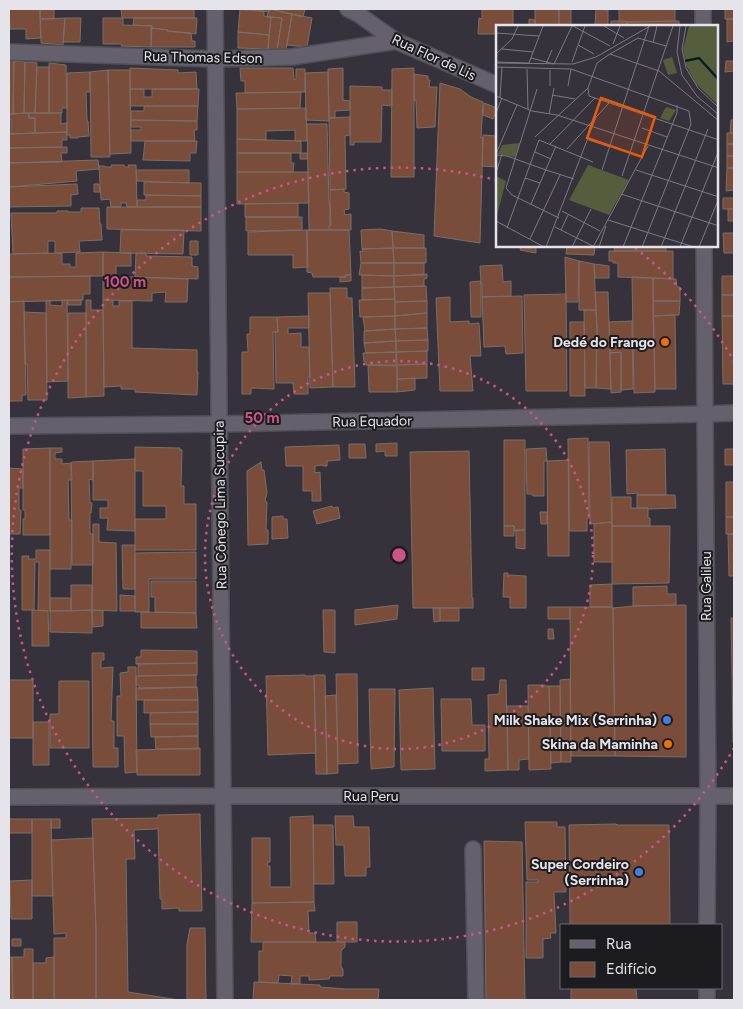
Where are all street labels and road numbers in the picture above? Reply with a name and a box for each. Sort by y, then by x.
street label: Rua Flor de Lis [389,31,478,84]
street label: Rua Thomas Edson [143,48,263,67]
street label: Rua Equador [332,412,412,431]
street label: Rua Cônego Lima Sucupira [211,420,230,590]
street label: Rua Galileu [698,551,715,621]
street label: Rua Peru [343,788,399,805]

